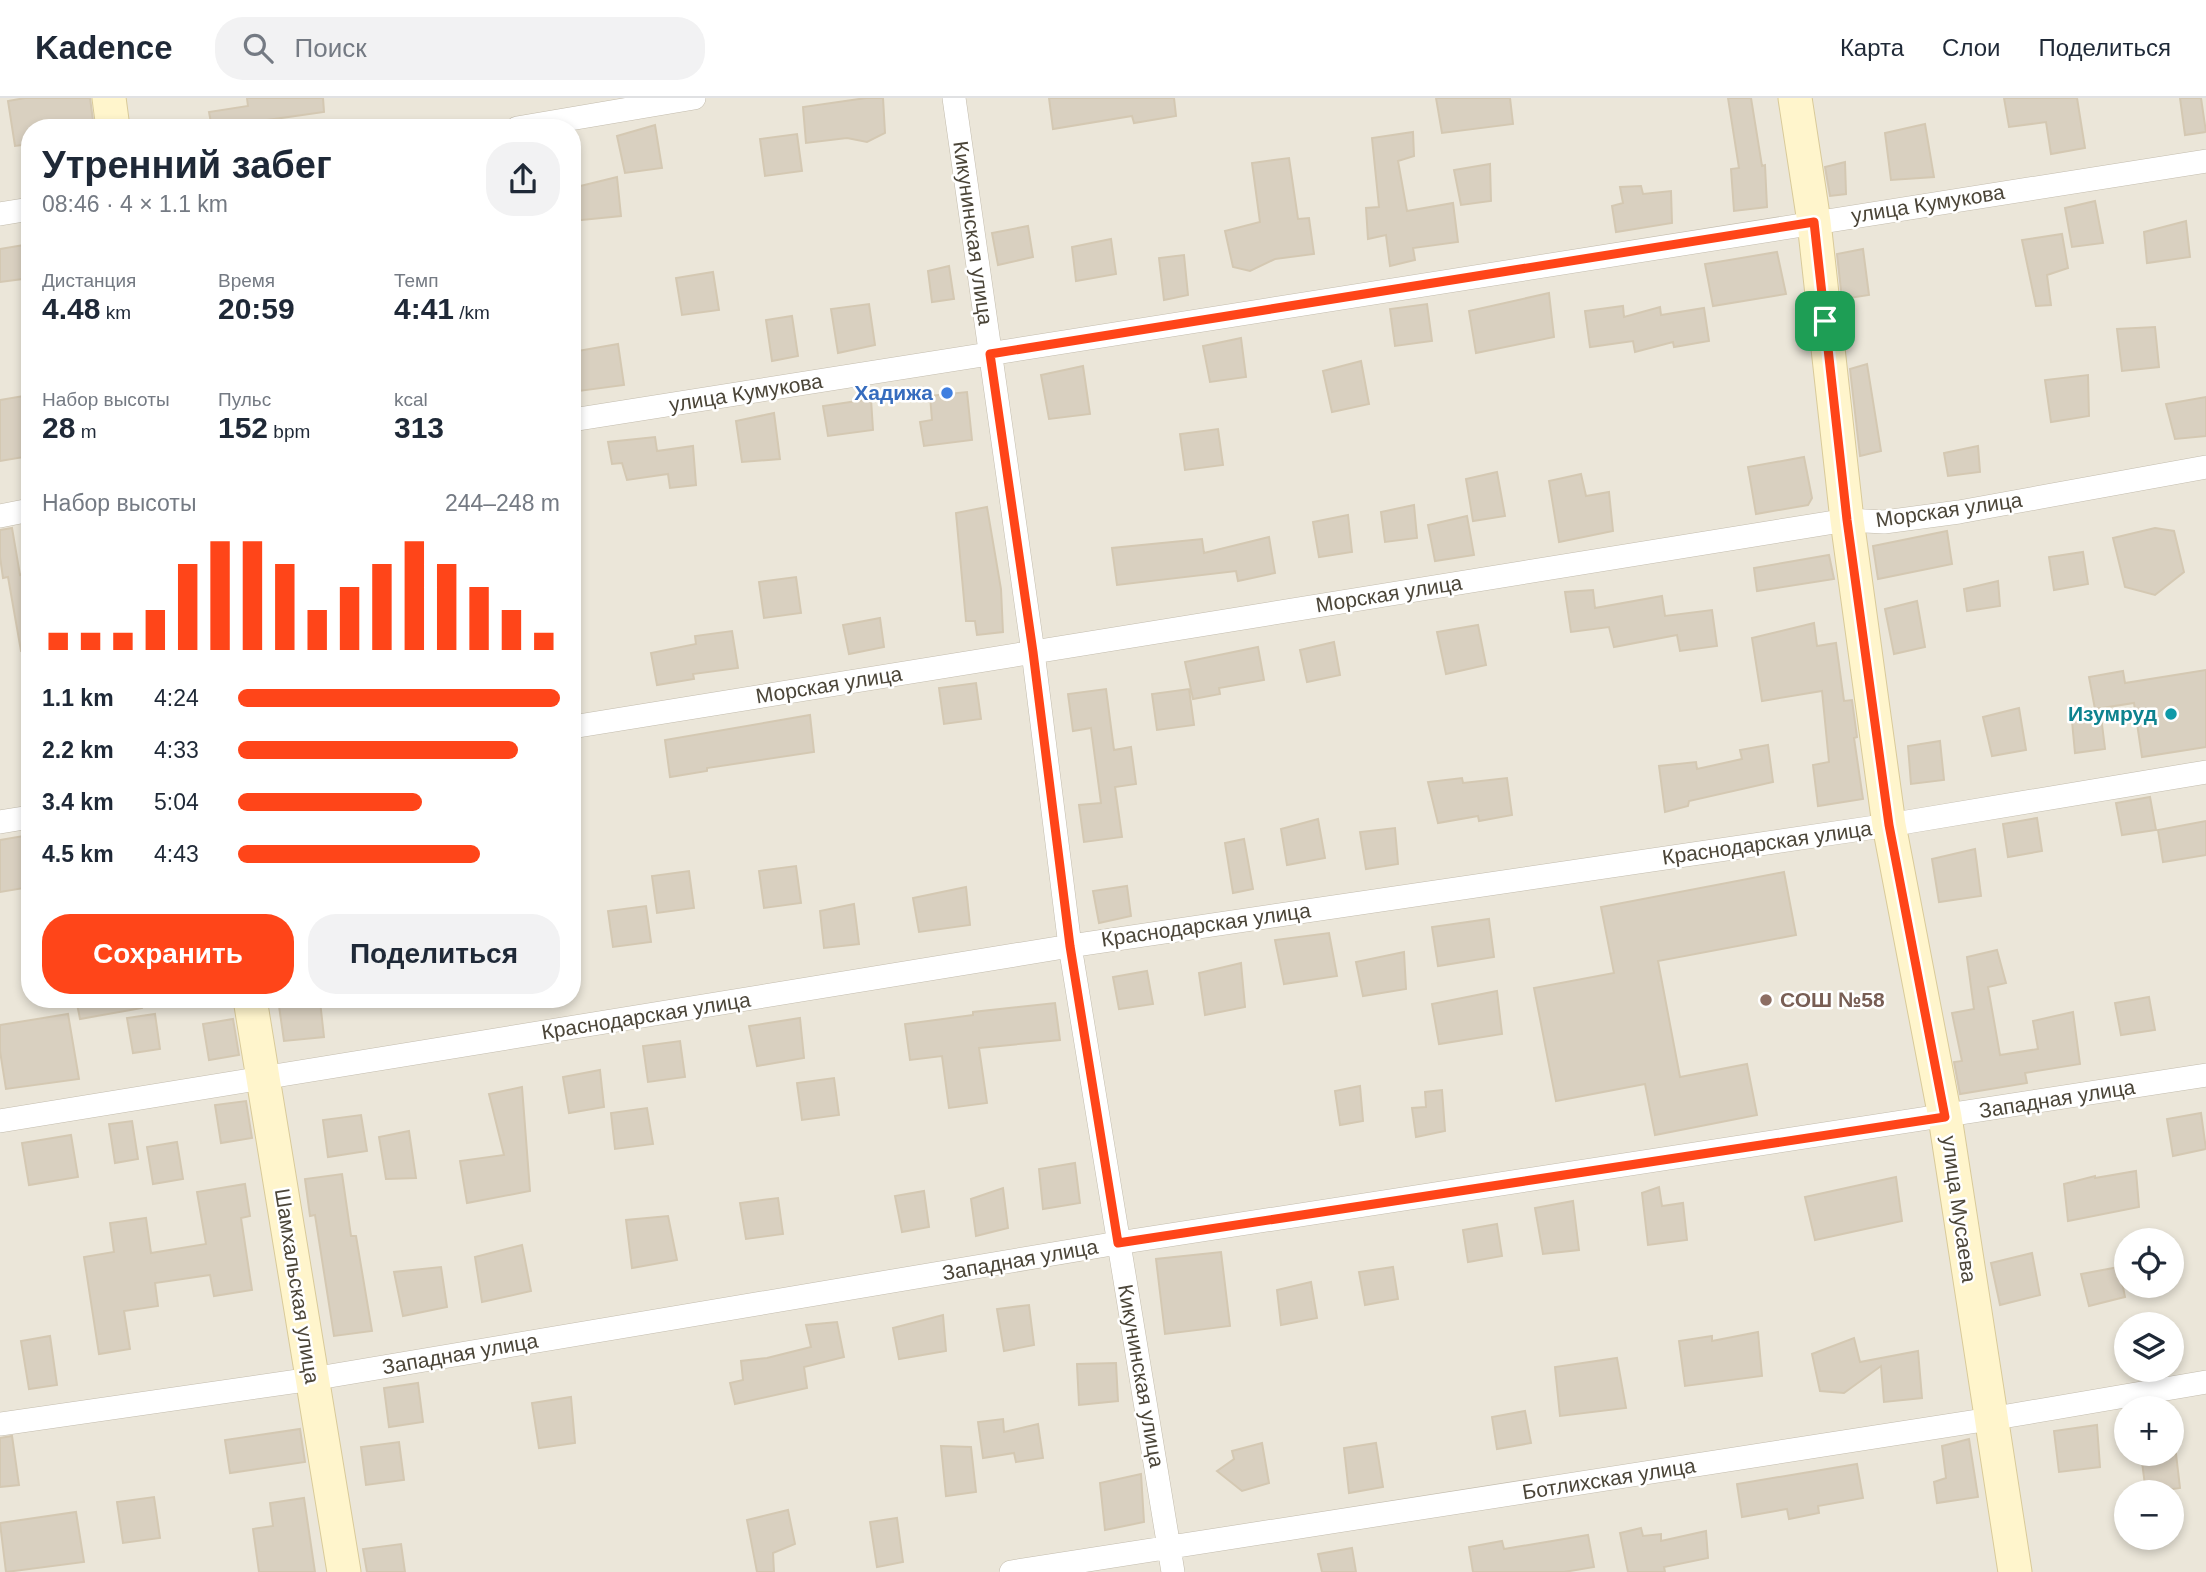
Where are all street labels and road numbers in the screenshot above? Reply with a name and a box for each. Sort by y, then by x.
street label: Кикунинская улица [949,139,998,327]
street label: улица Кумукова [1850,180,2007,227]
street label: улица Кумукова [668,369,825,416]
street label: Морская улица [1874,488,2024,531]
street label: Морская улица [1314,571,1464,616]
street label: Морская улица [754,662,904,707]
street label: Краснодарская улица [1661,816,1873,869]
street label: Краснодарская улица [1100,898,1312,951]
street label: Краснодарская улица [540,988,752,1043]
street label: Западная улица [1977,1075,2137,1122]
street label: улица Мусаева [1938,1134,1981,1284]
street label: Шамхальская улица [271,1187,324,1385]
street label: Западная улица [940,1234,1100,1285]
street label: Кикунинская улица [1114,1283,1169,1470]
street label: Западная улица [380,1328,540,1379]
street label: Ботлихская улица [1521,1453,1698,1504]

